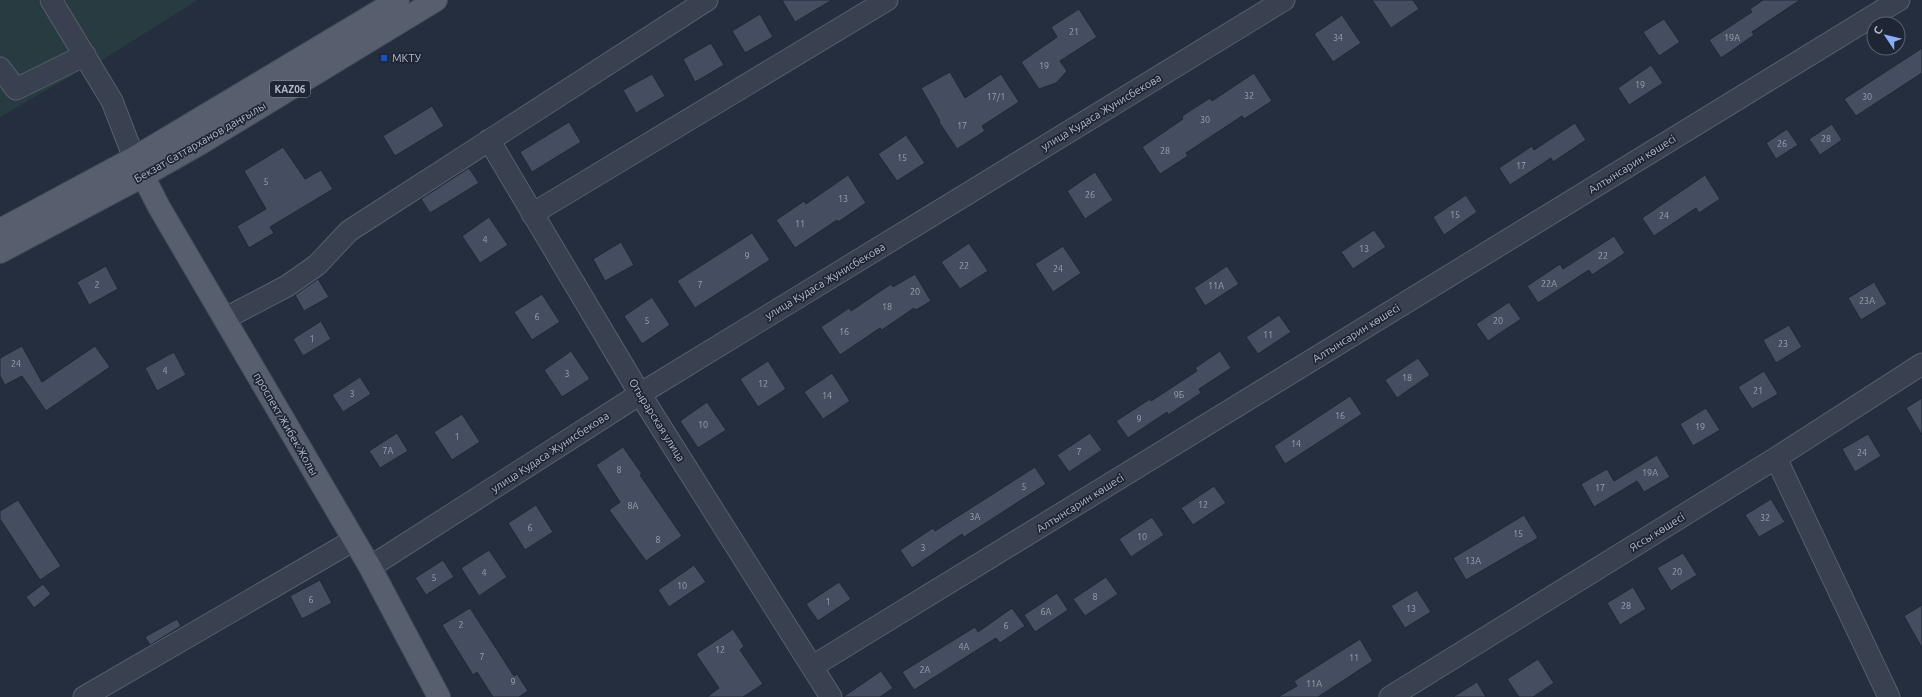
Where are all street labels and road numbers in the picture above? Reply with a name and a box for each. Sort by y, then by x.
street label: улица Кудаса Жунисбекова [1039,71,1163,153]
road number: KАZ06 [270,81,310,97]
street label: Бекзат Саттарханов даңғылы [132,99,268,185]
street label: Алтынсарин көшесі [1586,132,1678,196]
street label: улица Кудаса Жунисбекова [763,240,887,322]
street label: Алтынсарин көшесі [1310,301,1402,365]
street label: проспект Жибек Жолы [252,370,320,478]
street label: Отырарская улица [627,376,687,464]
street label: улица Кудаса Жунисбекова [489,409,611,495]
street label: Алтынсарин көшесі [1034,471,1126,535]
street label: Яссы көшесі [1627,510,1687,554]

